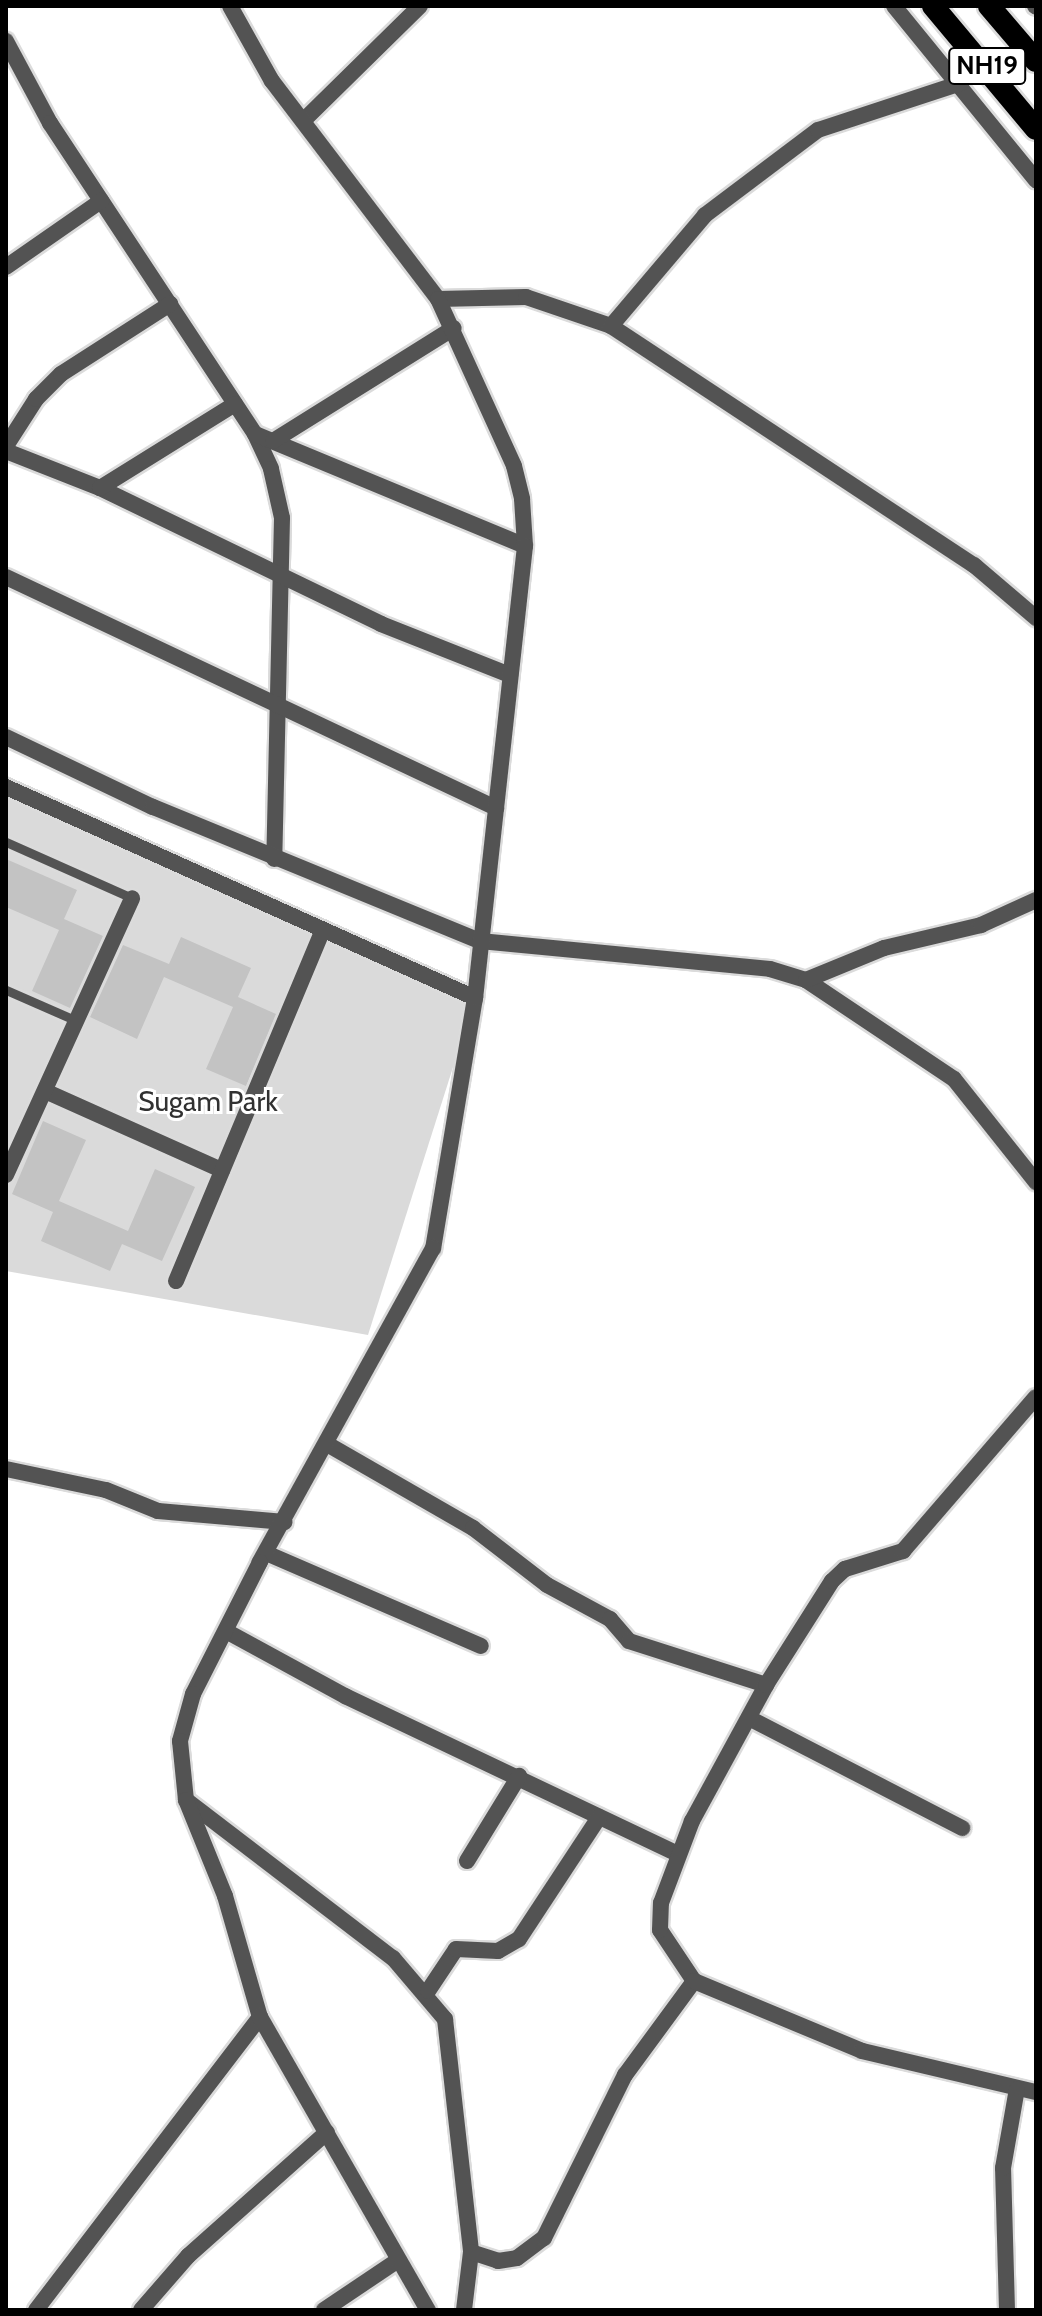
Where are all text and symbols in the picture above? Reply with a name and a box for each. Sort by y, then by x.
road number: NH19 [947,44,1027,88]
park label: Sugam Park [138,1084,278,1118]

